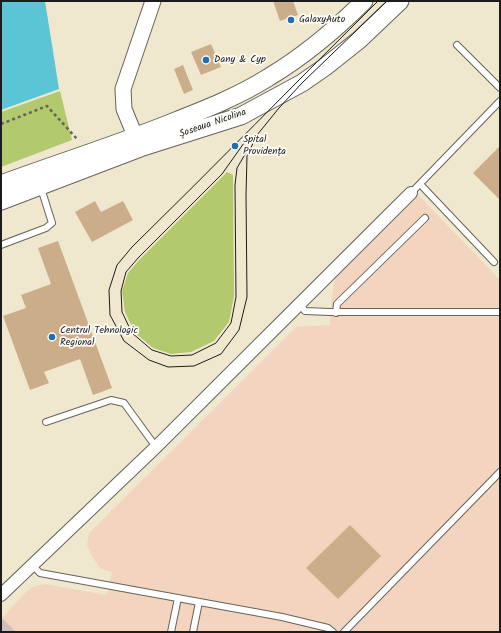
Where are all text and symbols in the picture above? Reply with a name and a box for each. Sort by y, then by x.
place label: GalaxyAuto [299,14,345,26]
marker: GalaxyAuto [286,15,296,25]
place label: Dany & Cyp [214,54,266,66]
marker: Dany & Cyp [201,55,211,65]
street label: Șoseaua Nicolina [178,107,248,141]
place label: Spital Providența [243,134,286,158]
marker: Spital Providența [230,141,240,151]
place label: Centrul Tehnologic Regional [60,325,138,348]
marker: Centrul Tehnologic Regional [47,332,57,342]

